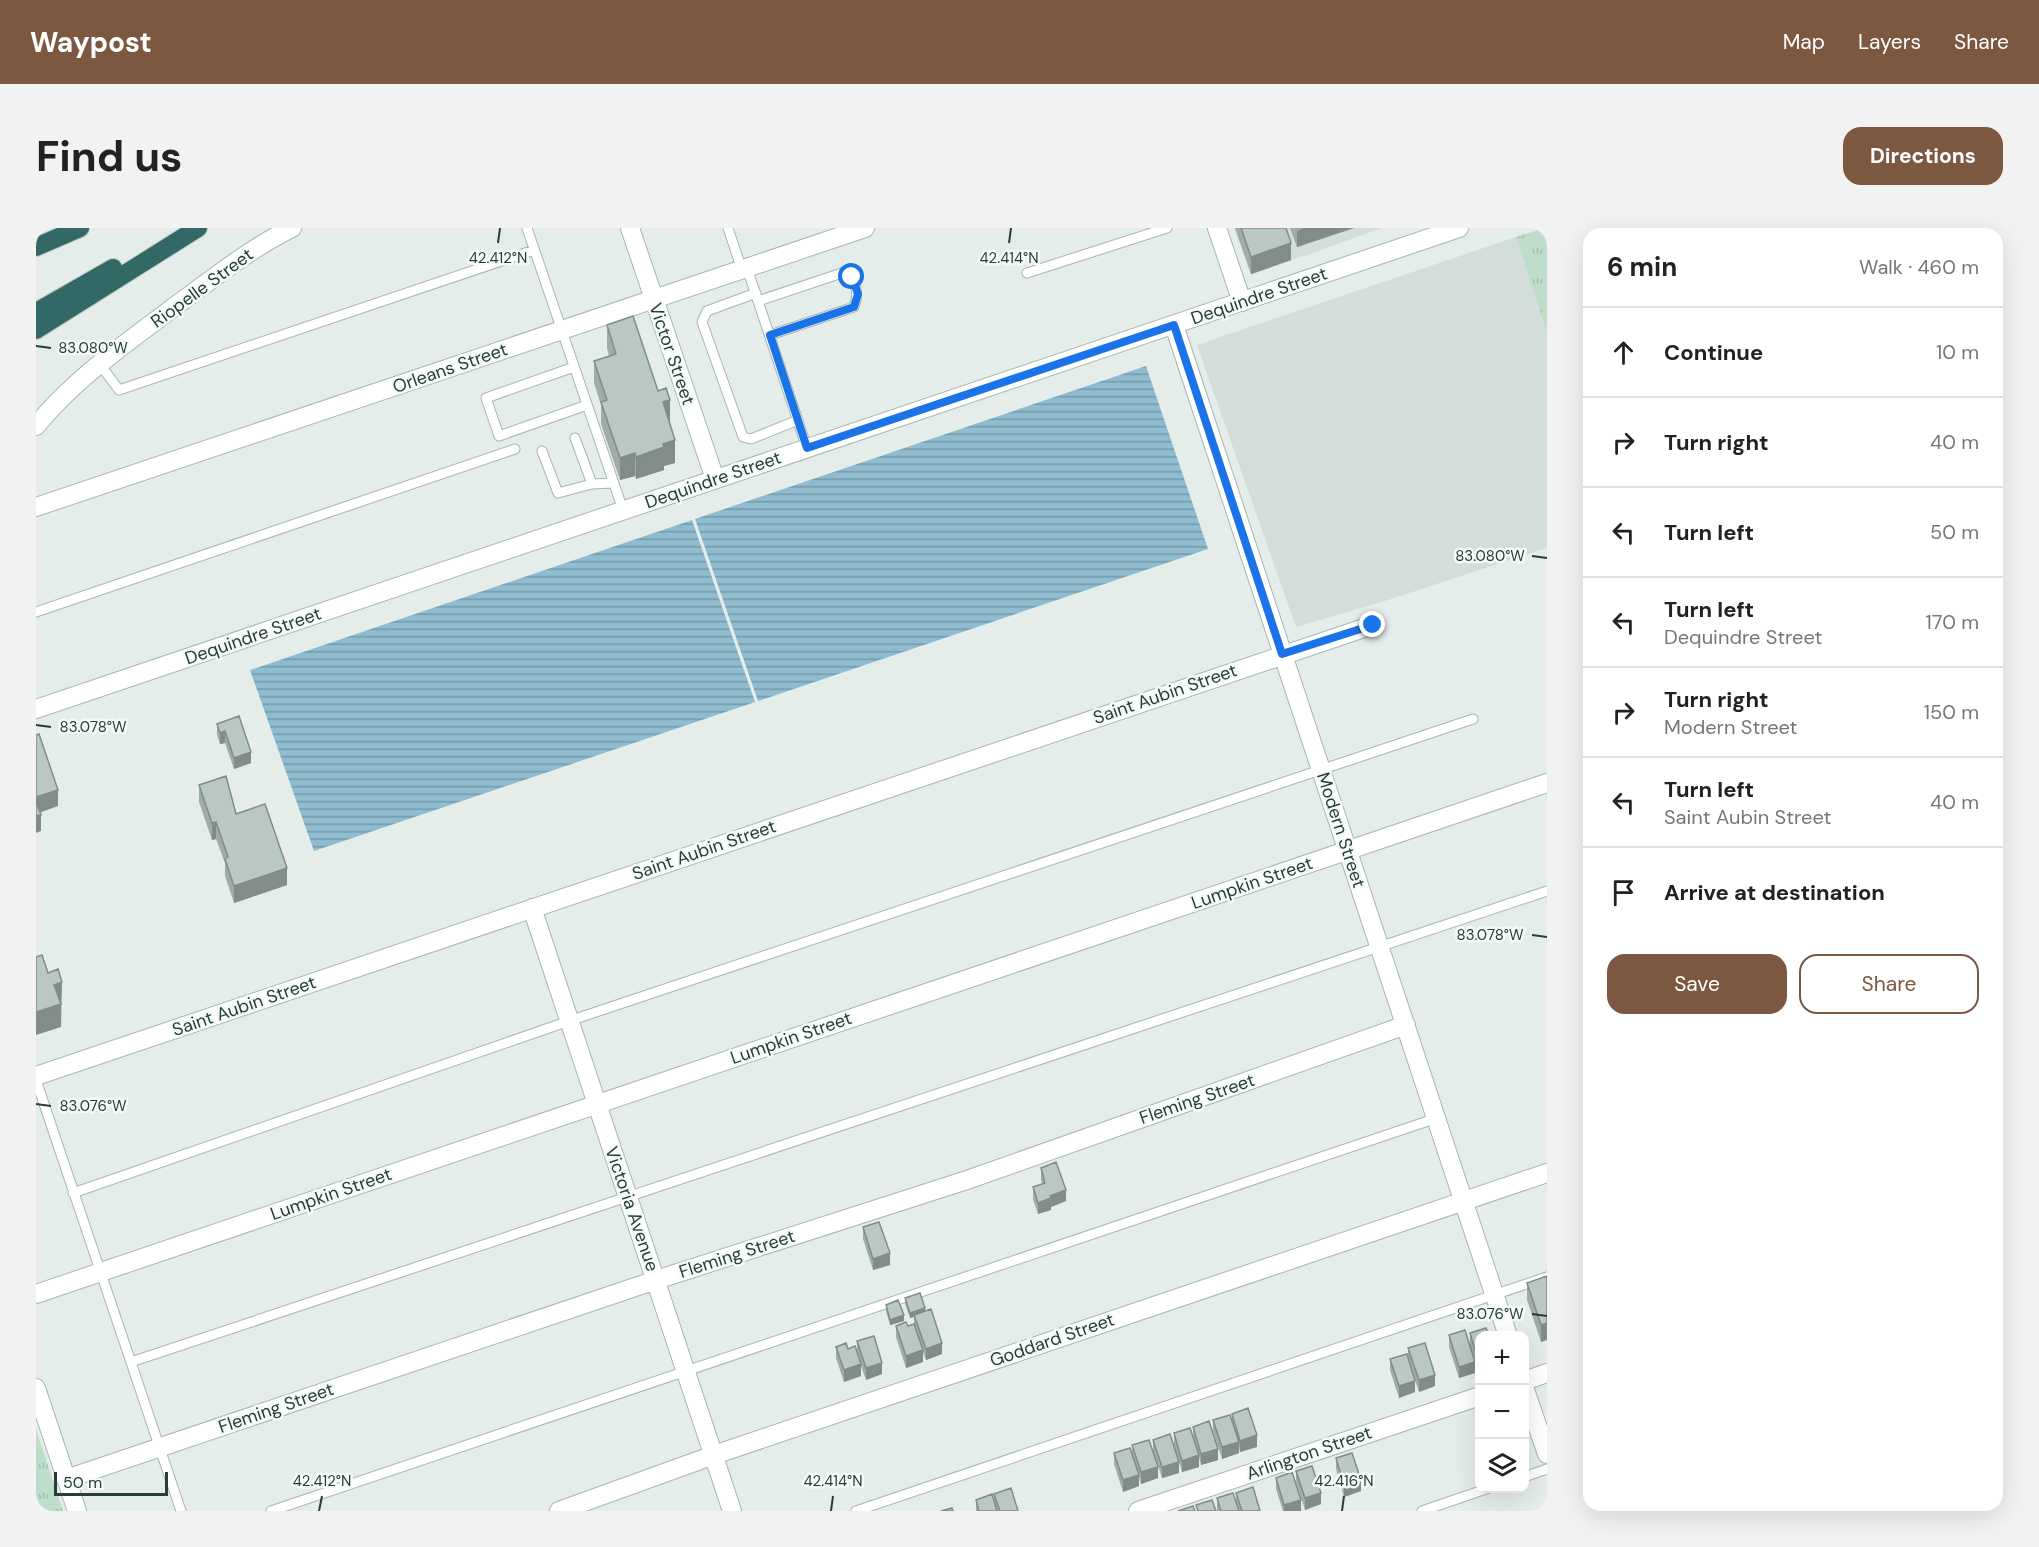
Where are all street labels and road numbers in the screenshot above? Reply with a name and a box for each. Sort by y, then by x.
street label: Riopelle Street [146,243,258,333]
street label: Dequindre Street [1188,261,1330,331]
street label: Victor Street [643,300,701,408]
street label: Orleans Street [389,337,511,399]
street label: Dequindre Street [642,445,784,515]
street label: Dequindre Street [182,601,324,671]
street label: Saint Aubin Street [1090,658,1240,730]
street label: Modern Street [1311,769,1371,891]
street label: Saint Aubin Street [629,814,779,886]
street label: Lumpkin Street [1188,851,1316,915]
street label: Saint Aubin Street [169,970,319,1042]
street label: Lumpkin Street [727,1006,855,1070]
street label: Fleming Street [1136,1068,1258,1130]
street label: Victoria Avenue [599,1143,665,1275]
street label: Lumpkin Street [267,1162,395,1226]
street label: Fleming Street [676,1224,798,1284]
street label: Goddard Street [987,1307,1117,1373]
street label: Fleming Street [215,1377,337,1439]
street label: Arlington Street [1243,1420,1375,1486]

